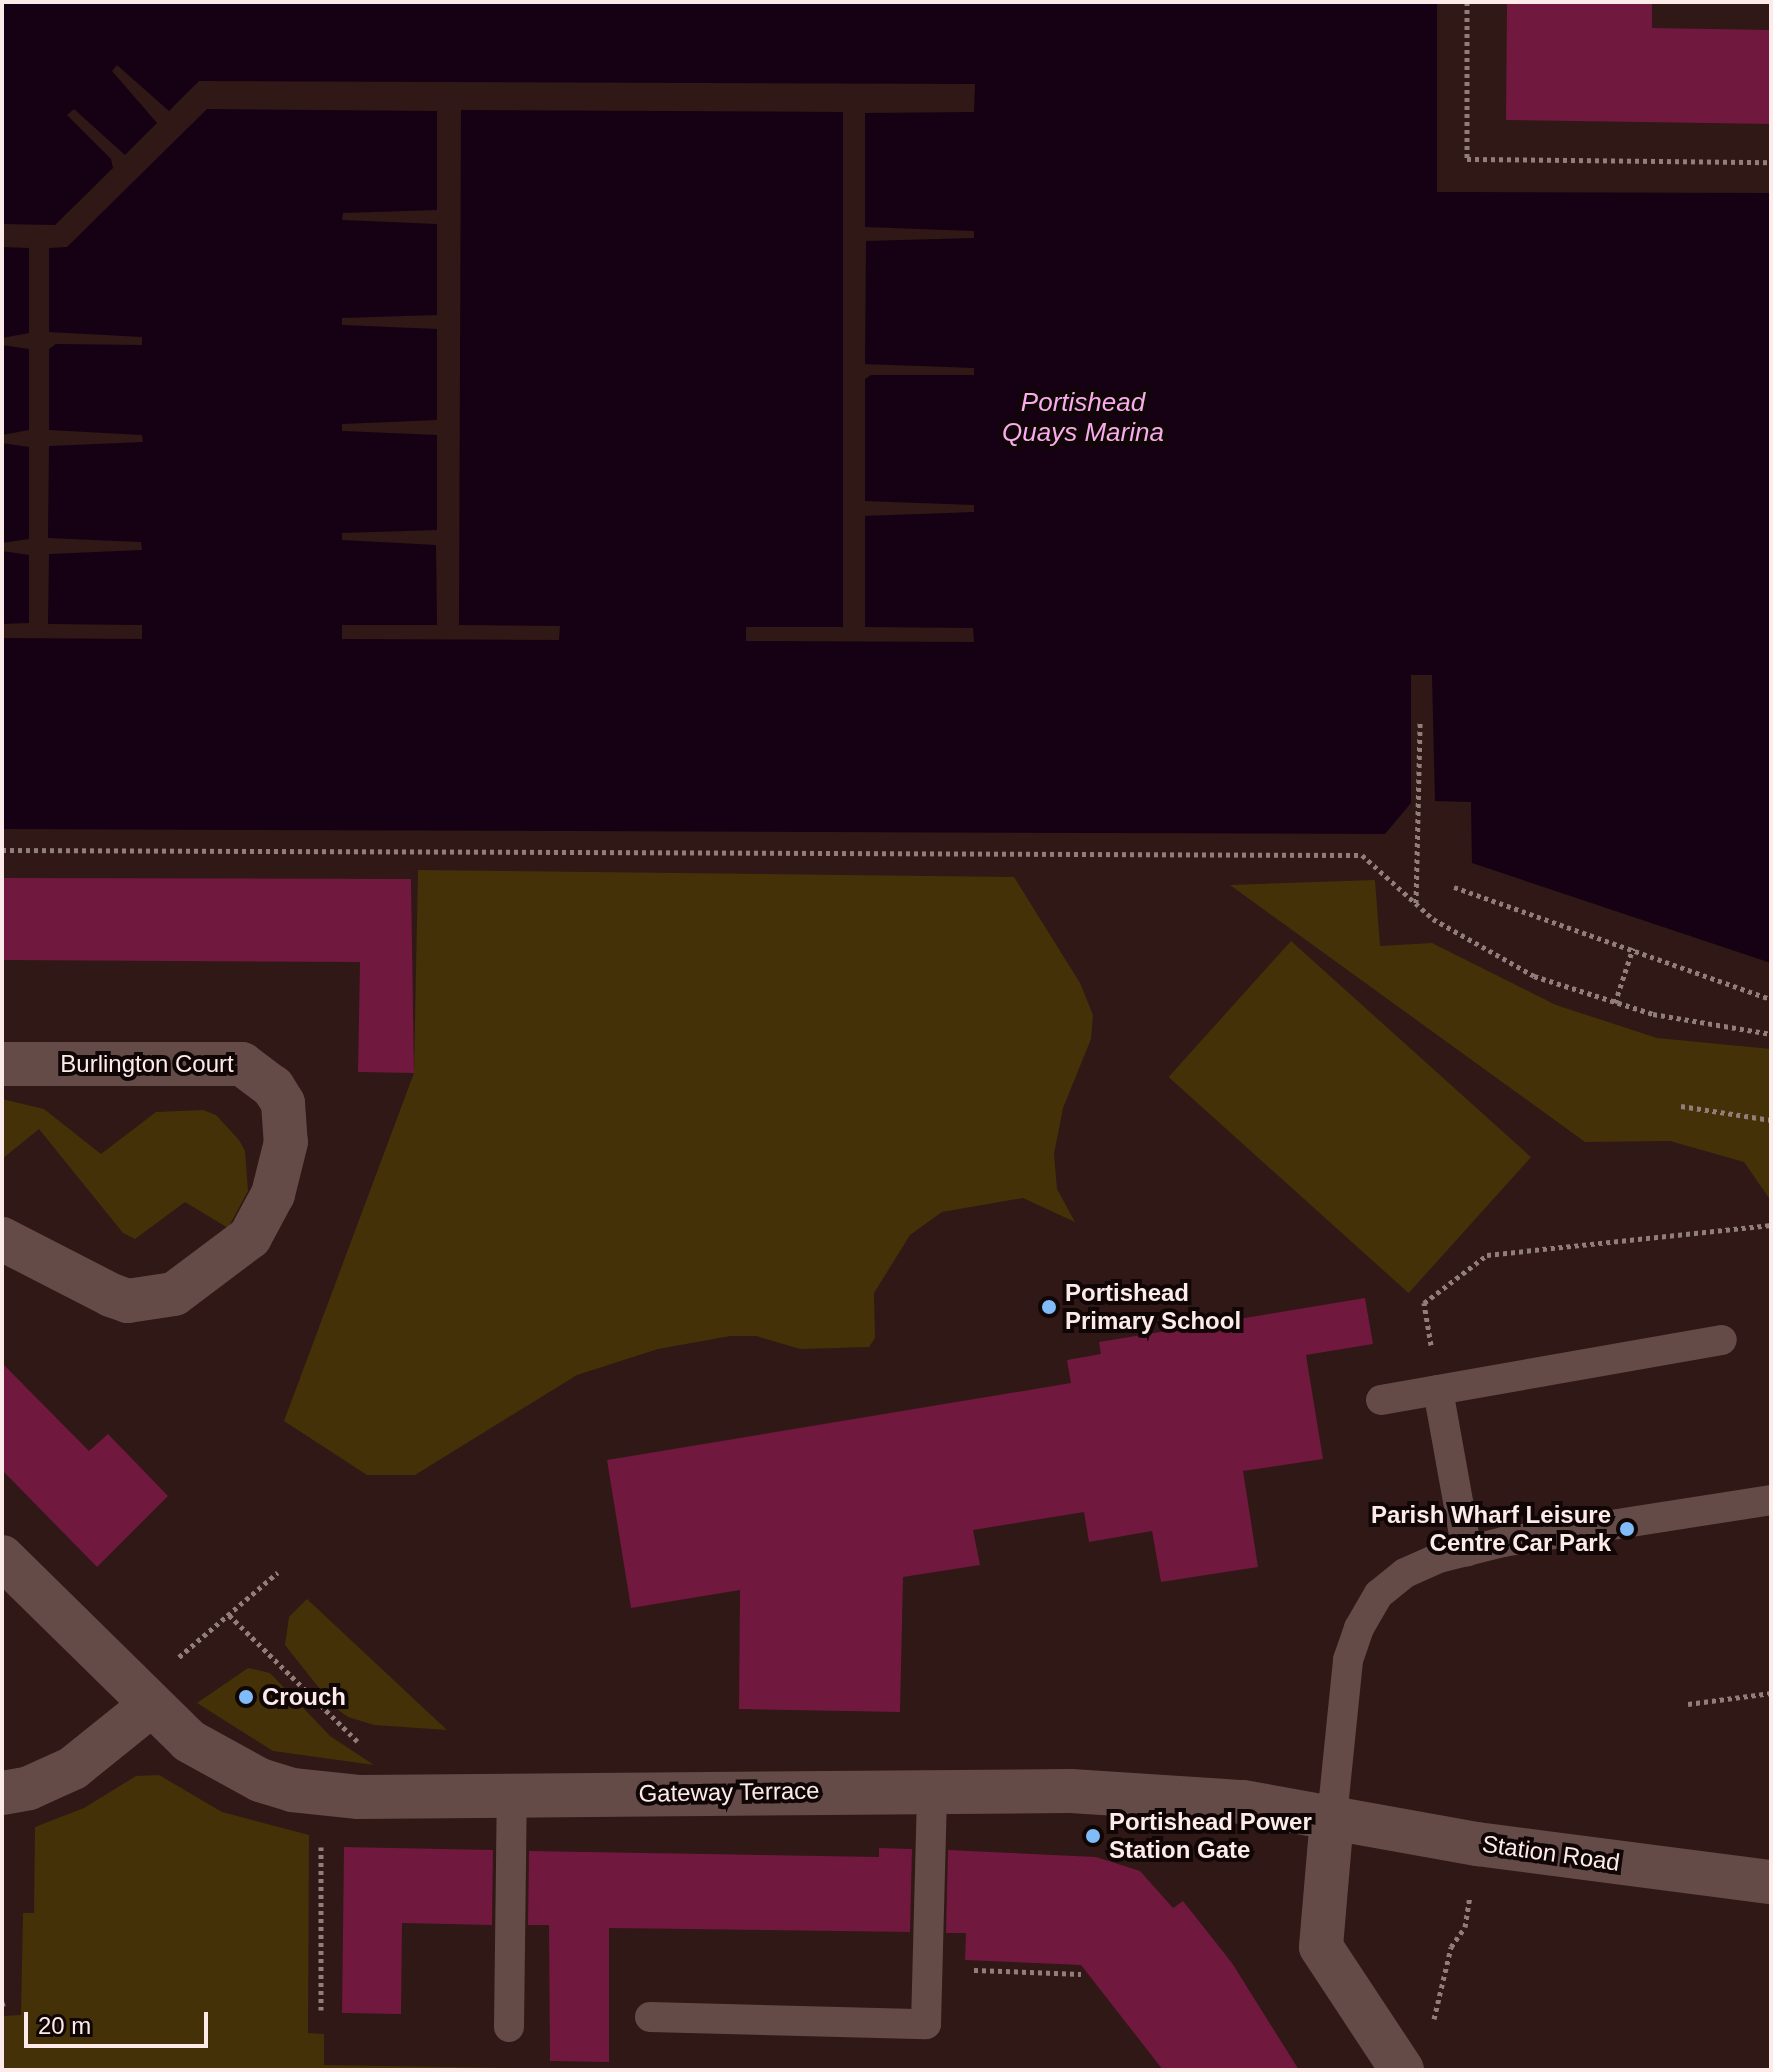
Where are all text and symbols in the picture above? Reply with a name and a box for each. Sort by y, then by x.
water label: Portishead Quays Marina [1002,387,1164,448]
street label: Burlington Court [60,1050,234,1078]
place label: Portishead Primary School [1065,1279,1241,1335]
marker: Portishead Primary School [1040,1298,1058,1316]
place label: Parish Wharf Leisure Centre Car Park [1371,1501,1611,1557]
marker: Parish Wharf Leisure Centre Car Park [1618,1520,1636,1538]
place label: Crouch [262,1683,346,1711]
marker: Crouch [237,1688,255,1706]
street label: Gateway Terrace [638,1776,820,1808]
place label: Portishead Power Station Gate [1109,1808,1312,1864]
marker: Portishead Power Station Gate [1084,1827,1102,1845]
street label: Station Road [1480,1829,1622,1877]
scale bar [28,1996,212,2046]
text: 20 m [38,2012,91,2039]

